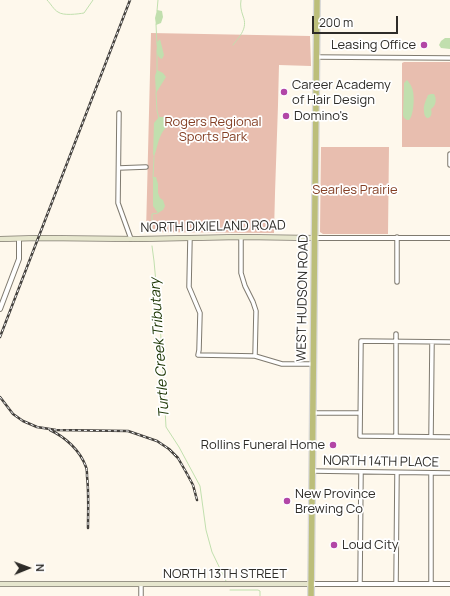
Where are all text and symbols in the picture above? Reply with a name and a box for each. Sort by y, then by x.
scale bar [314,8,400,34]
text: 200 m [319,14,353,31]
place label: Leasing Office [331,37,416,53]
marker: Leasing Office [419,40,429,50]
place label: Career Academy of Hair Design [292,77,391,108]
marker: Career Academy of Hair Design [279,87,289,97]
place label: Domino's [294,108,348,124]
marker: Domino's [281,111,291,121]
park label: Rogers Regional Sports Park [164,114,262,145]
park label: Searles Prairie [312,182,398,198]
street label: NORTH DIXIELAND ROAD [140,218,286,236]
street label: WEST HUDSON ROAD [294,234,312,362]
water label: Turtle Creek Tributary [147,277,173,419]
place label: Rollins Funeral Home [201,437,325,453]
marker: Rollins Funeral Home [328,440,338,450]
street label: NORTH 14TH PLACE [323,453,439,471]
place label: New Province Brewing Co [295,486,376,517]
marker: New Province Brewing Co [282,496,292,506]
place label: Loud City [342,537,399,553]
marker: Loud City [329,540,339,550]
north arrow [8,548,48,588]
text: N [33,564,48,572]
street label: NORTH 13TH STREET [163,566,287,582]

